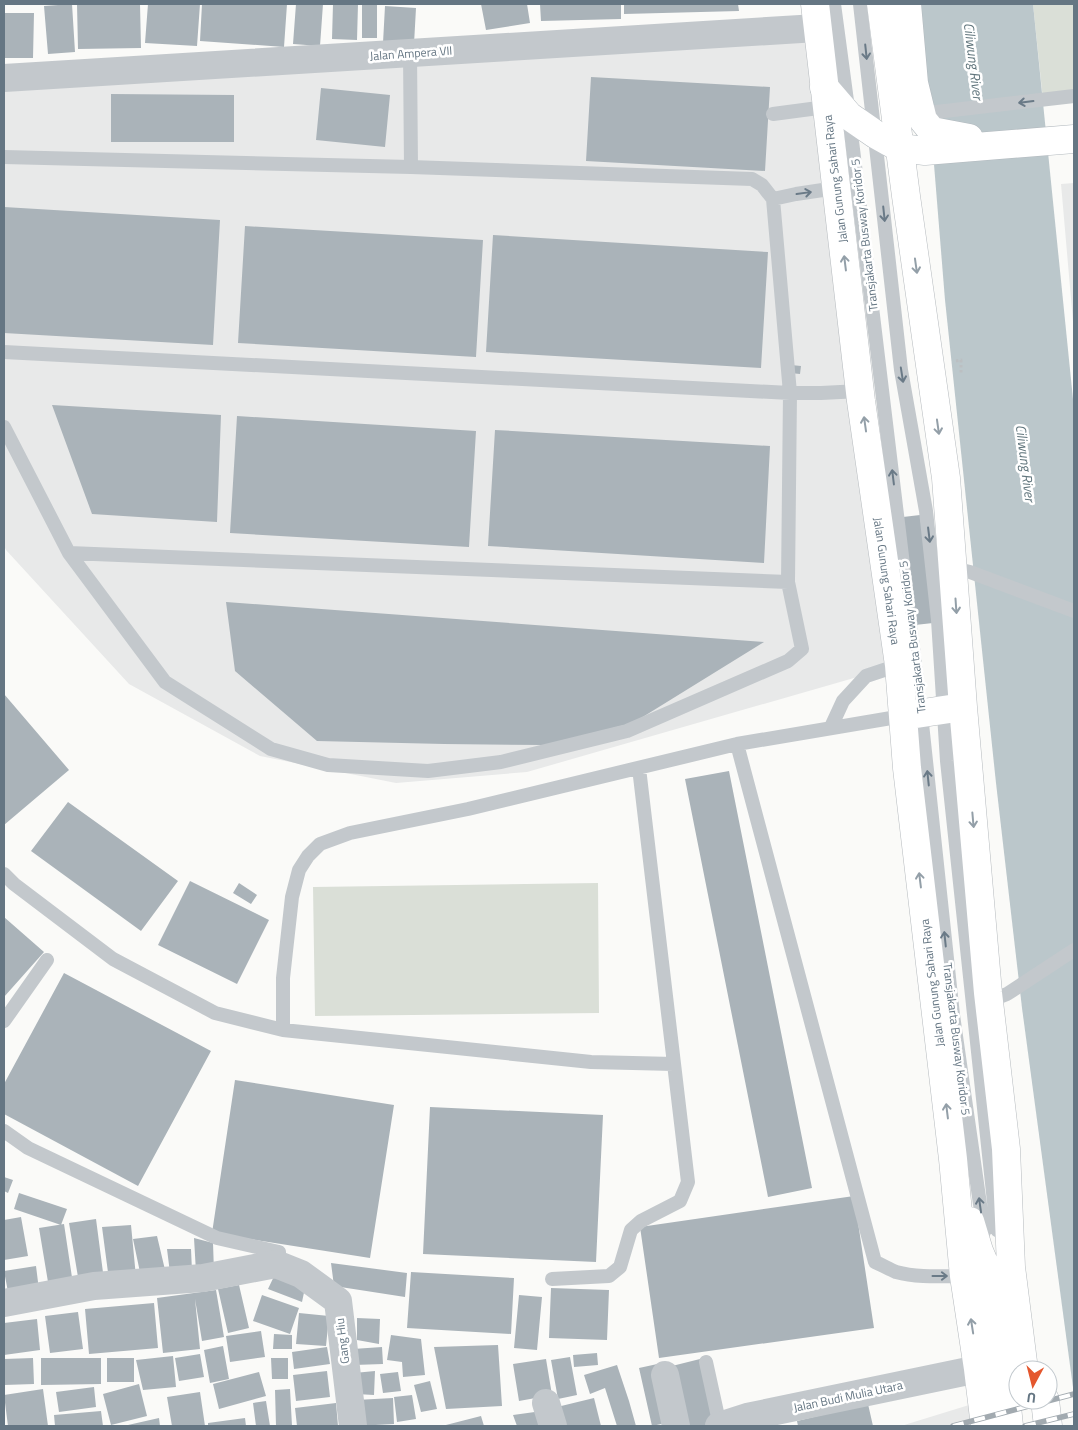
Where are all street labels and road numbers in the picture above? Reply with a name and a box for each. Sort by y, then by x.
street label: Jalan Ampera VII [369,41,453,65]
street label: Jalan Gunung Sahari Raya [818,114,852,244]
street label: Transjakarta Busway Koridor 5 [845,157,883,312]
street label: Jalan Gunung Sahari Raya [869,516,905,646]
street label: Transjakarta Busway Koridor 5 [893,559,931,714]
street label: Jalan Gunung Sahari Raya [915,918,949,1048]
street label: Transjakarta Busway Koridor 5 [938,962,976,1117]
street label: Gang Hiu [330,1317,354,1365]
street label: Jalan Budi Mulia Utara [792,1375,904,1417]

